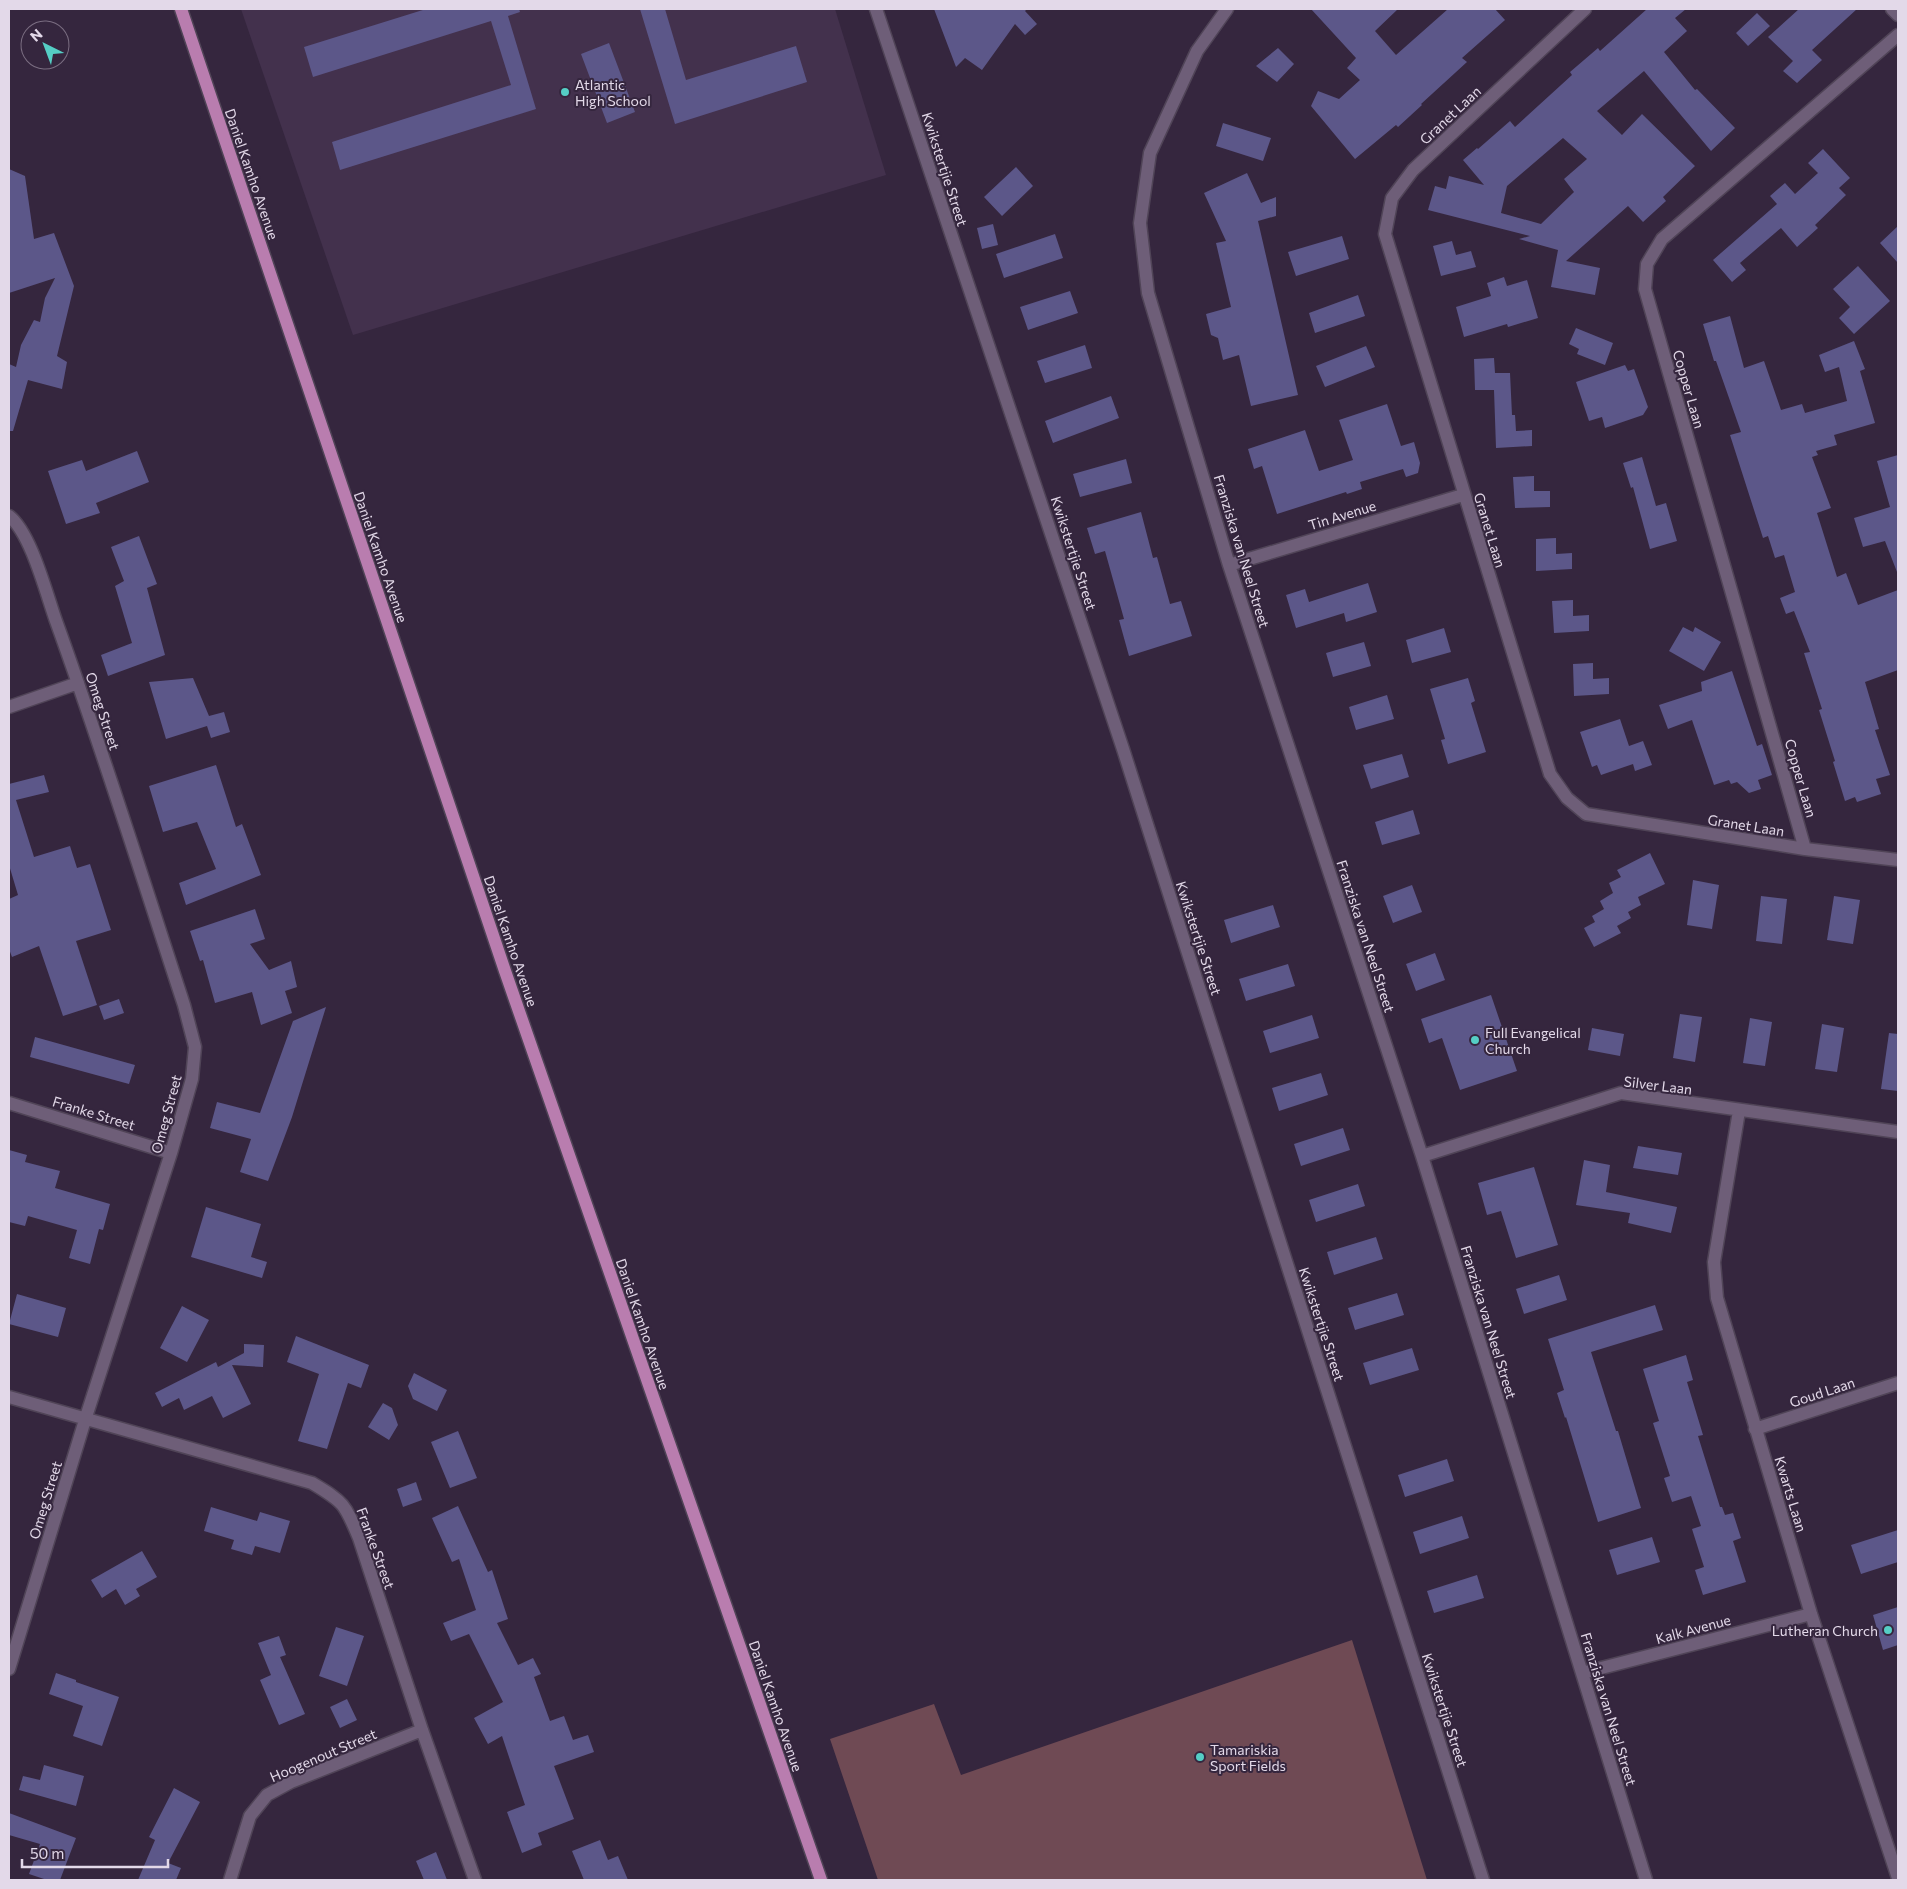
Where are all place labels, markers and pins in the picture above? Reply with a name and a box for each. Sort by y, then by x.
place label: Atlantic High School [575,76,651,109]
marker: Atlantic High School [559,86,571,98]
place label: Full Evangelical Church [1485,1024,1581,1057]
marker: Full Evangelical Church [1469,1034,1481,1046]
place label: Lutheran Church [1772,1622,1878,1639]
marker: Lutheran Church [1882,1624,1894,1636]
place label: Tamariskia Sport Fields [1210,1741,1286,1774]
marker: Tamariskia Sport Fields [1194,1751,1206,1763]

